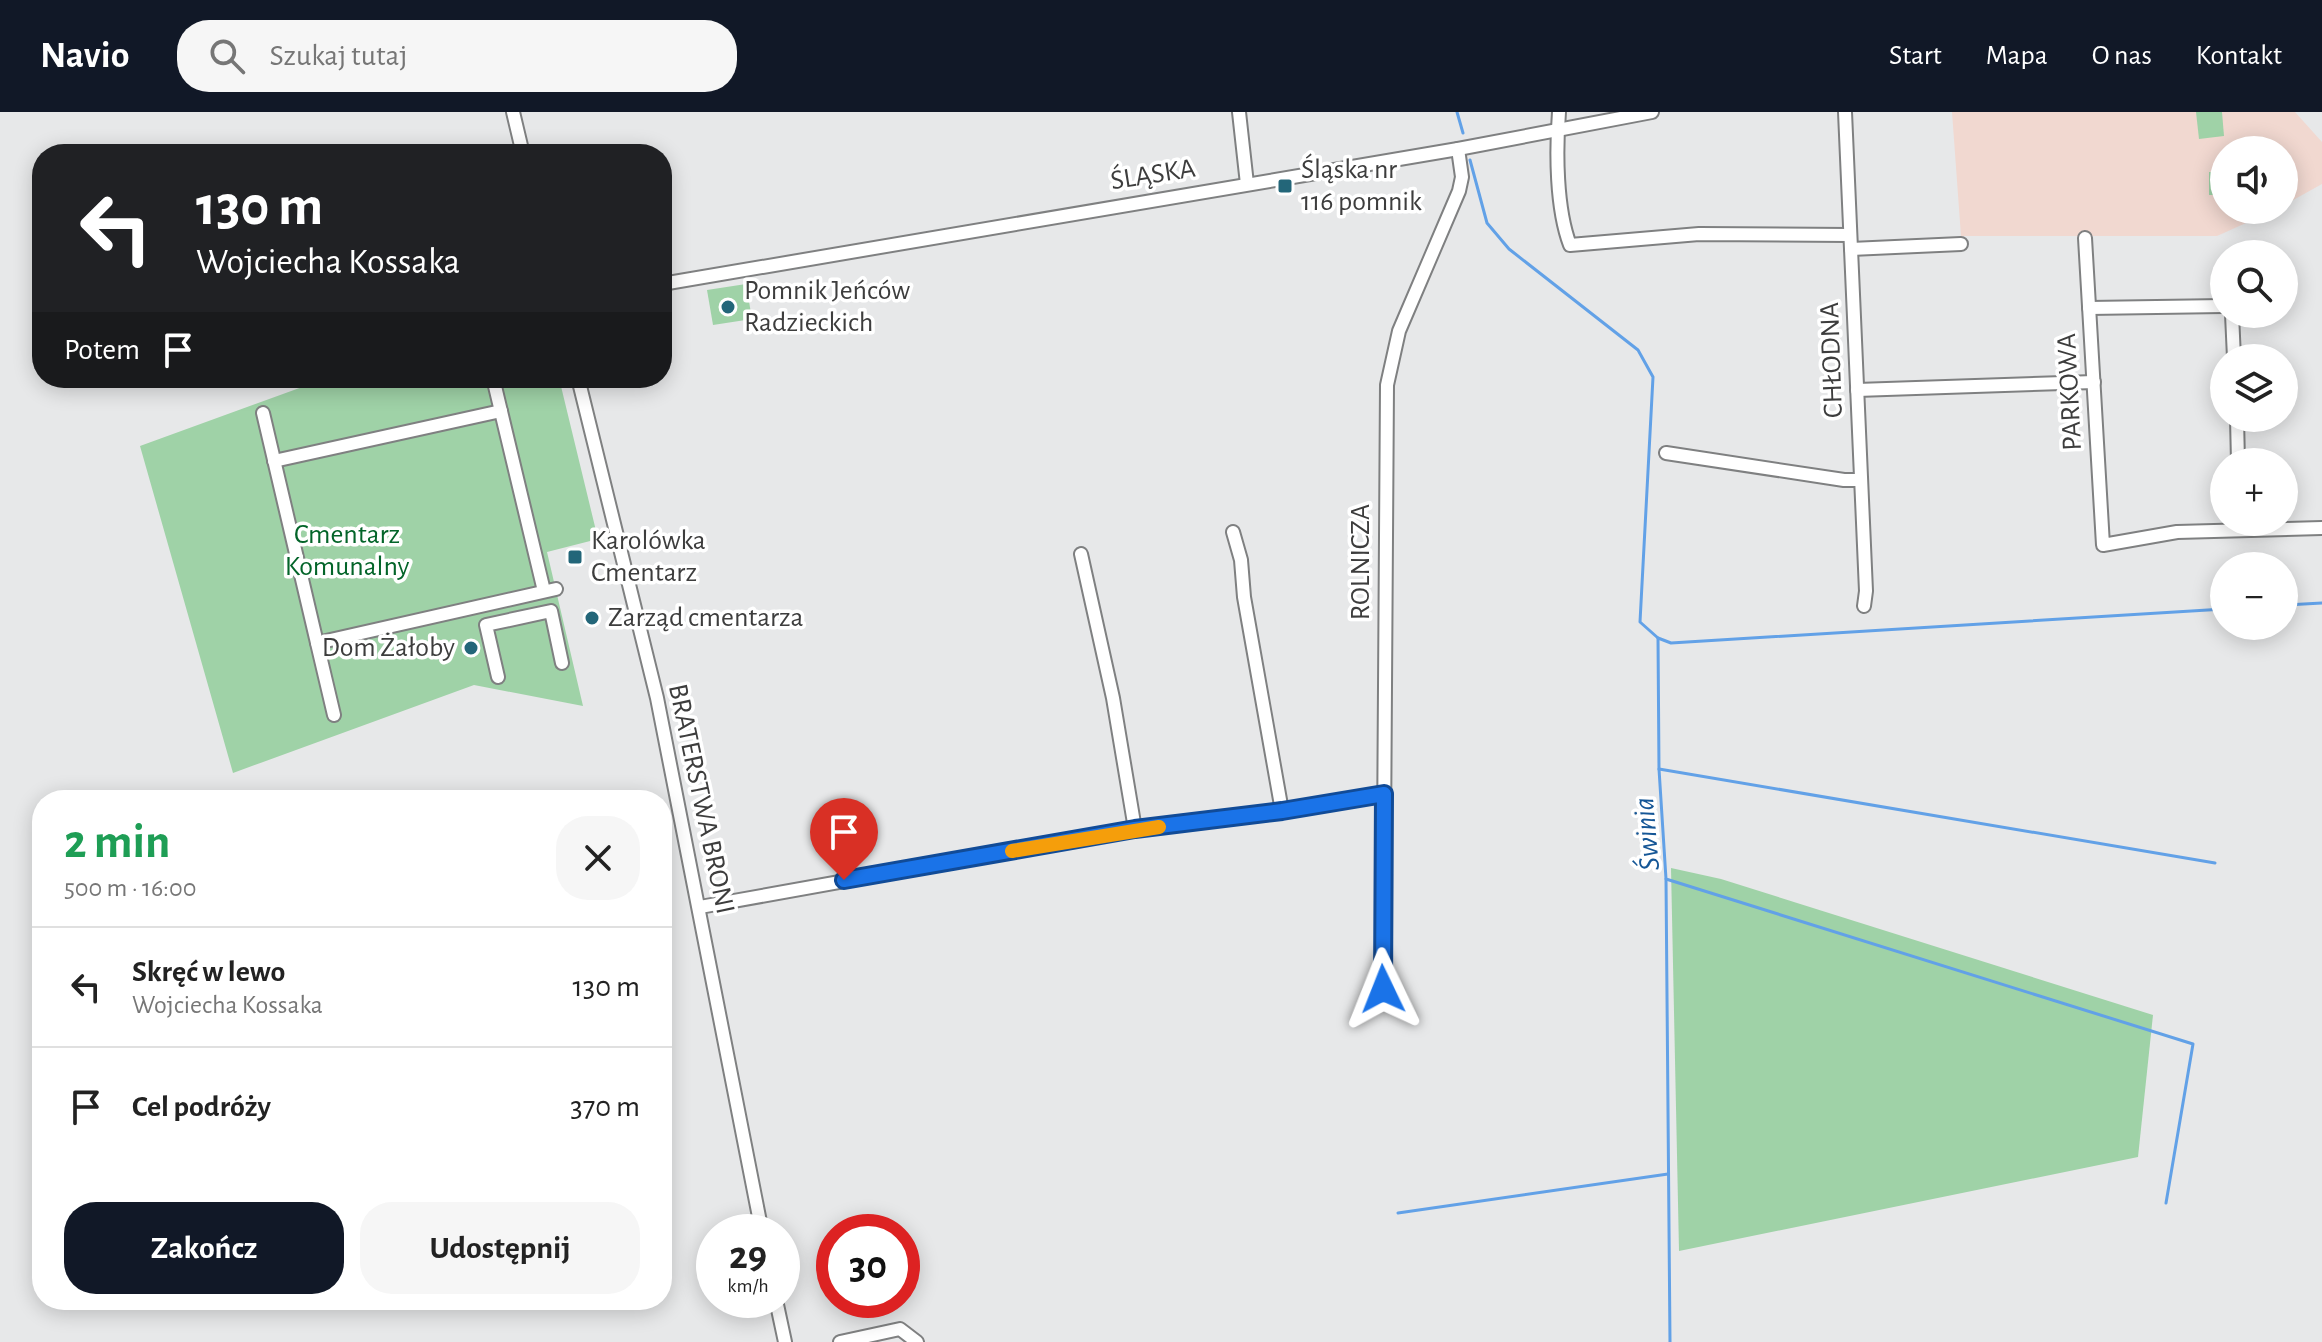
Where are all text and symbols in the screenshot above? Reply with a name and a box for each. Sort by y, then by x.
search box [177,20,737,92]
icon: search [205,34,249,78]
text: Navio [40,37,129,75]
text: Szukaj tutaj [269,41,407,71]
text: Start [1889,42,1942,70]
text: Mapa [1986,42,2048,70]
text: O nas [2092,42,2152,70]
text: Kontakt [2196,42,2282,70]
map controls [2210,136,2298,640]
button: sound [2210,136,2298,224]
street label: ŚLĄSKA [1108,152,1198,196]
place label: Śląska nr 116 pomnik [1301,153,1422,216]
icon: left [64,176,168,280]
marker: Śląska nr 116 pomnik [1276,177,1294,195]
text: 130 m [196,179,323,235]
button: search [2210,240,2298,328]
text: Wojciecha Kossaka [196,244,460,280]
place label: Pomnik Jeńców Radzieckich [744,277,910,337]
marker: Pomnik Jeńców Radzieckich [719,298,737,316]
street label: CHŁODNA [1816,302,1848,418]
icon: arrive [156,328,200,372]
street label: PARKOWA [2053,333,2087,451]
text: Potem [64,335,140,365]
button: layers [2210,344,2298,432]
button: + [2210,448,2298,536]
street label: ROLNICZA [1347,504,1375,620]
park label: Cmentarz Komunalny [285,521,409,581]
place label: Karolówka Cmentarz [591,527,706,587]
marker: Karolówka Cmentarz [566,548,584,566]
button: − [2210,552,2298,640]
place label: Zarząd cmentarza [608,604,804,632]
marker: Zarząd cmentarza [583,609,601,627]
place label: Dom Żałoby [322,632,455,662]
marker: Dom Żałoby [462,639,480,657]
street label: BRATERSTWA BRONI [663,681,739,917]
water label: Świnia [1627,796,1665,872]
pin [810,798,878,880]
icon: arrive [822,810,866,854]
button: close [556,816,640,900]
text: 2 min [64,819,171,867]
text: 500 m · 16:00 [64,875,197,901]
position arrow [1341,947,1425,1031]
text: Skręć w lewo [132,957,285,987]
icon: left [64,965,108,1009]
text: 130 m [573,972,640,1002]
text: Wojciecha Kossaka [132,992,323,1018]
icon: arrive [64,1085,108,1129]
text: Cel podróży [132,1092,271,1122]
text: 370 m [570,1092,640,1122]
button: Zakończ [64,1202,344,1294]
button: Udostępnij [360,1202,640,1294]
speed limit sign: 30 [816,1214,920,1318]
text: 29 [729,1236,767,1276]
text: km/h [727,1276,769,1296]

